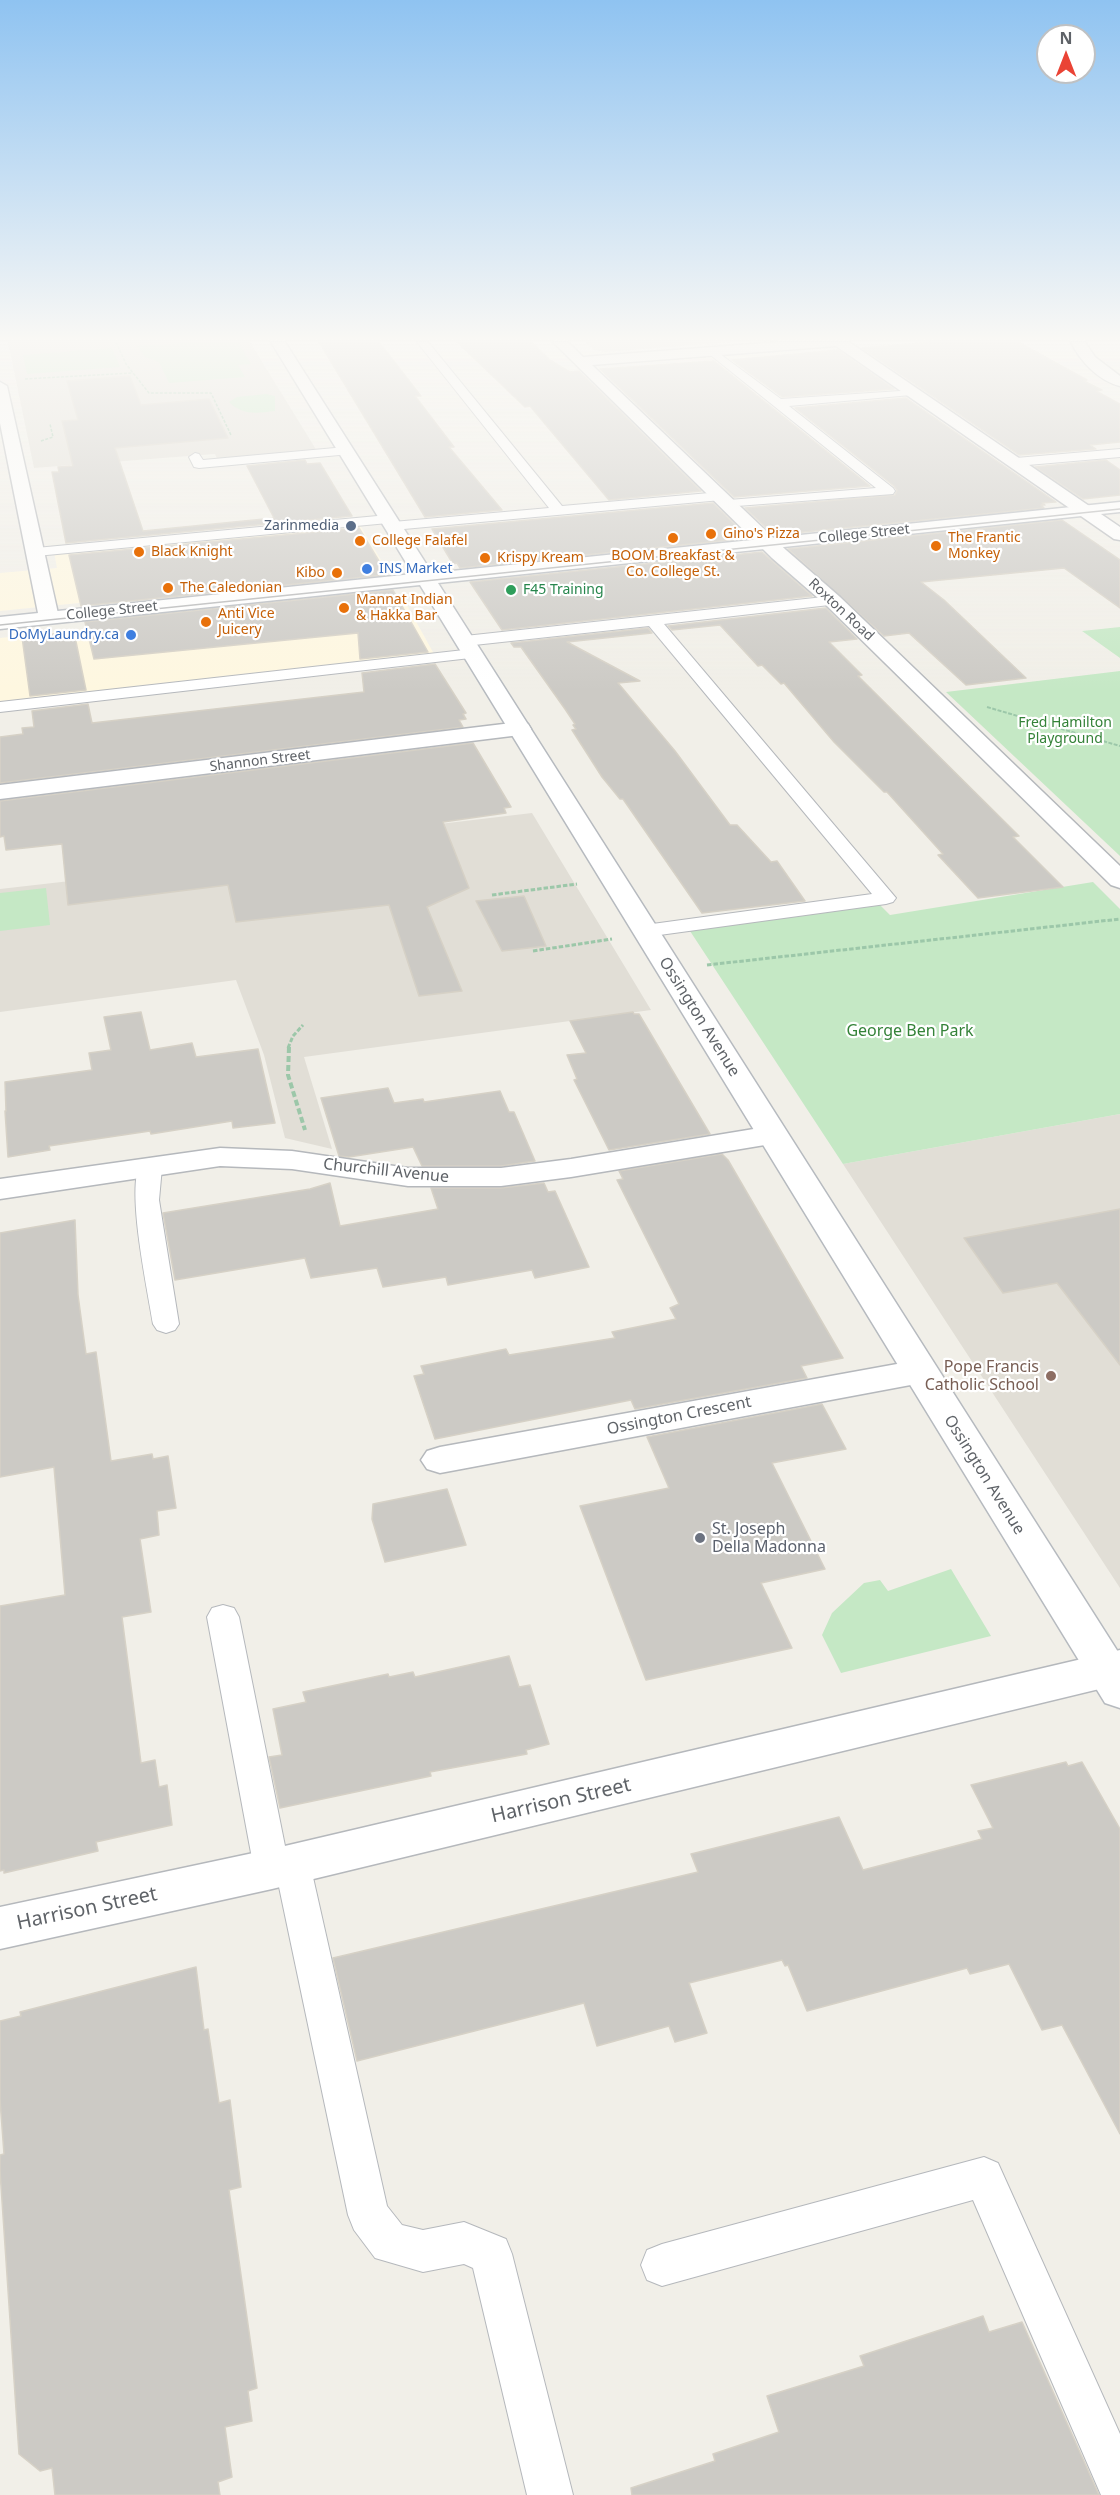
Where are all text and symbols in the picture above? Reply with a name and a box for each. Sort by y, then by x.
north arrow [1036,24,1096,84]
text: N [1059,27,1073,49]
place label: Zarinmedia [264,518,339,534]
marker: Zarinmedia [344,519,358,533]
street label: College Street [818,521,910,547]
place label: Gino's Pizza [723,526,800,542]
marker: Gino's Pizza [704,527,718,541]
place label: The Frantic Monkey [948,530,1021,562]
marker: BOOM Breakfast & Co. College St. [666,531,680,545]
place label: College Falafel [372,533,467,549]
marker: College Falafel [353,534,367,548]
marker: The Frantic Monkey [929,539,943,553]
place label: Black Knight [151,544,233,560]
marker: Black Knight [132,545,146,559]
place label: BOOM Breakfast & Co. College St. [611,548,735,580]
place label: Krispy Kream [497,550,584,566]
marker: Krispy Kream [478,551,492,565]
place label: INS Market [379,561,452,577]
marker: INS Market [360,562,374,576]
place label: Kibo [296,565,325,581]
marker: Kibo [330,566,344,580]
street label: Roxton Road [805,575,877,645]
place label: The Caledonian [180,580,282,596]
marker: The Caledonian [161,581,175,595]
place label: F45 Training [523,582,603,598]
marker: F45 Training [504,583,518,597]
place label: Mannat Indian & Hakka Bar [356,592,453,624]
street label: College Street [66,598,158,624]
marker: Mannat Indian & Hakka Bar [337,601,351,615]
place label: Anti Vice Juicery [218,606,275,638]
marker: Anti Vice Juicery [199,615,213,629]
place label: DoMyLaundry.ca [9,627,119,643]
marker: DoMyLaundry.ca [124,628,138,642]
park label: Fred Hamilton Playground [1018,715,1112,748]
street label: Shannon Street [209,746,311,776]
street label: Ossington Avenue [654,954,744,1080]
park label: George Ben Park [846,1021,974,1041]
street label: Churchill Avenue [322,1155,450,1187]
place label: Pope Francis Catholic School [925,1357,1039,1395]
marker: Pope Francis Catholic School [1044,1369,1058,1383]
street label: Ossington Crescent [605,1393,753,1439]
street label: Ossington Avenue [939,1412,1029,1538]
place label: St. Joseph Della Madonna [712,1519,826,1557]
marker: St. Joseph Della Madonna [693,1531,707,1545]
street label: Harrison Street [489,1773,633,1829]
street label: Harrison Street [15,1882,159,1936]

